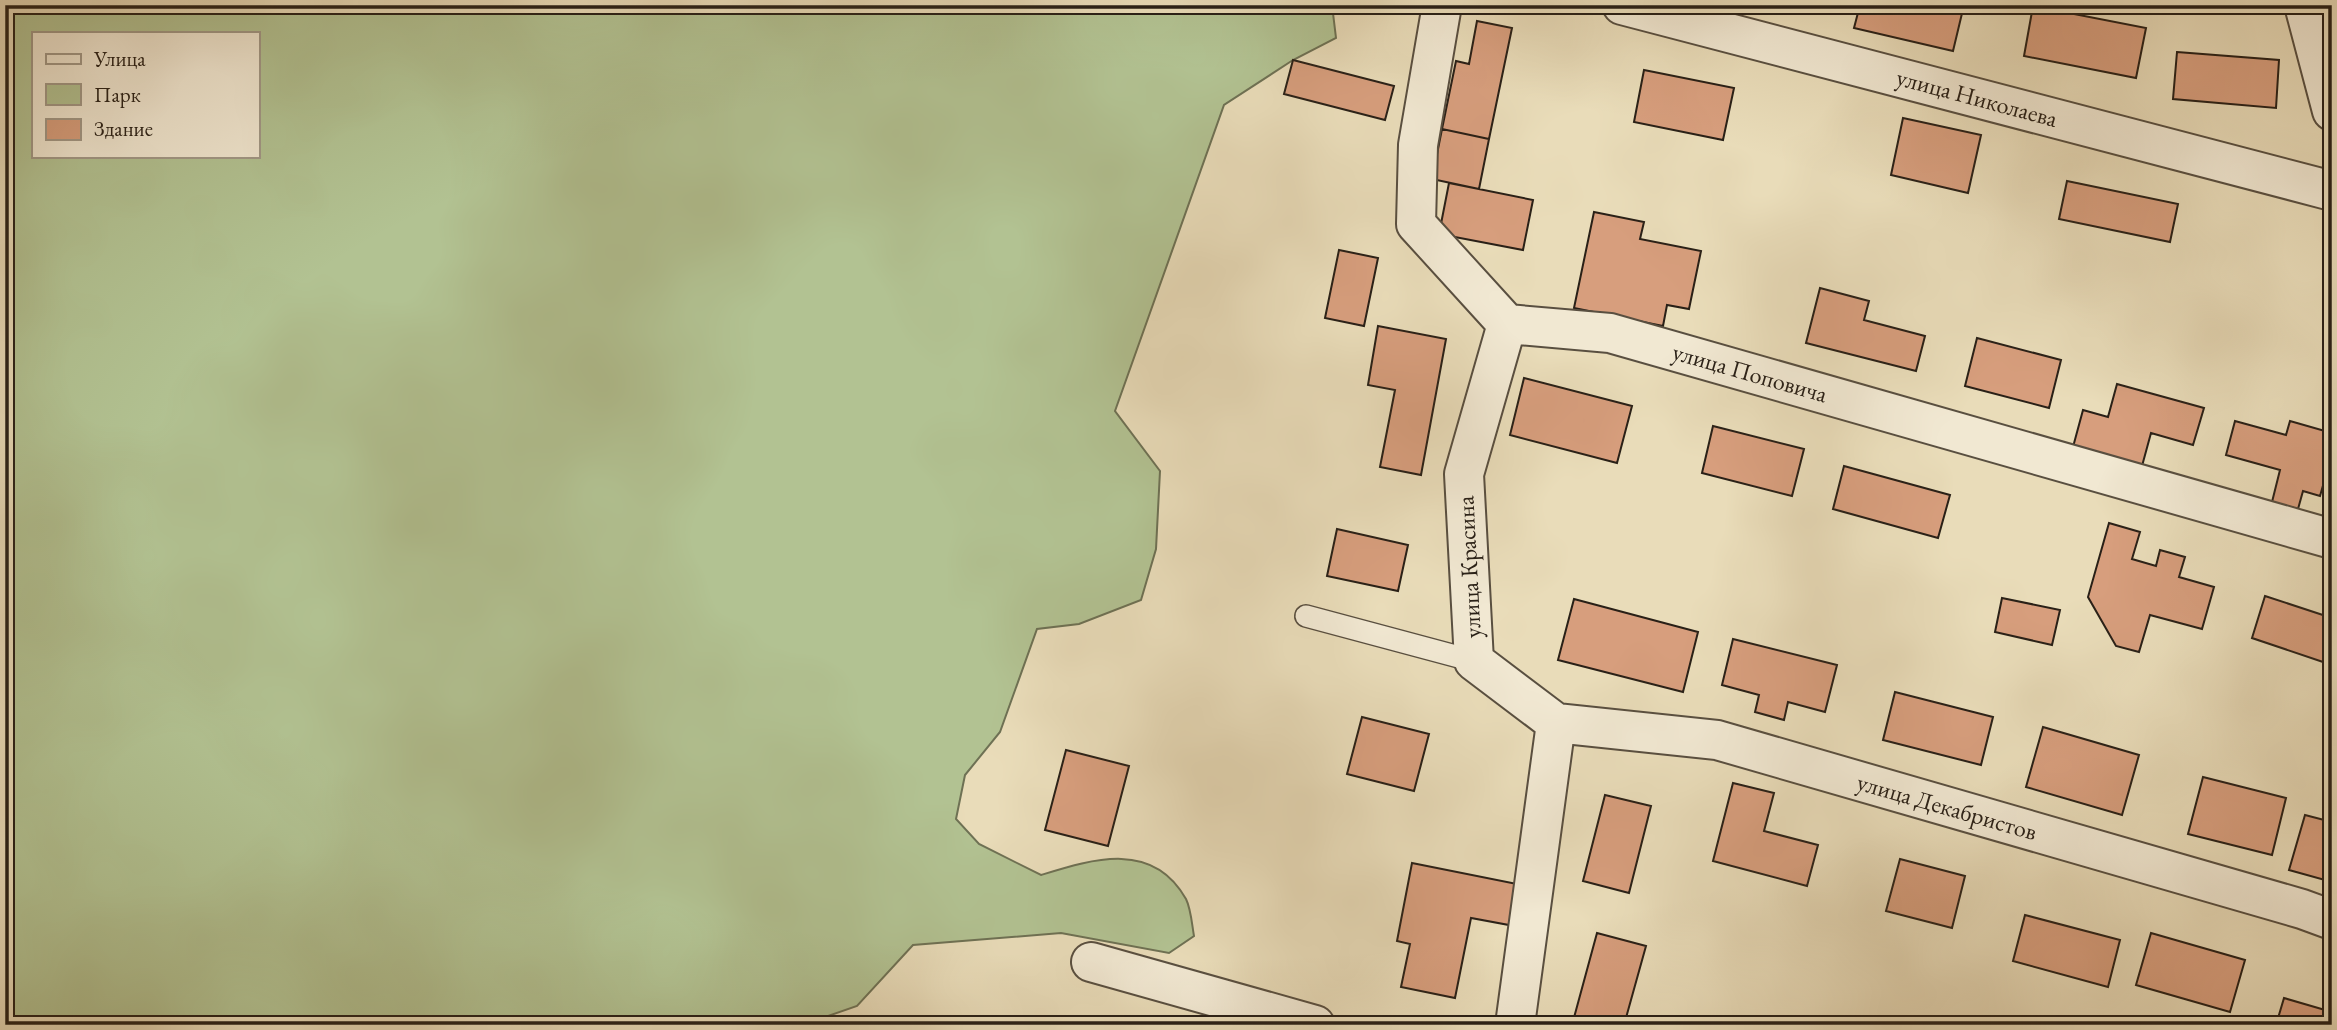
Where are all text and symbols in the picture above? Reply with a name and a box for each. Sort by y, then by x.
legend [32,32,259,158]
text: Улица [93,45,146,72]
street label: улица Николаева [1893,61,2061,134]
text: Парк [94,81,141,108]
text: Здание [94,115,153,142]
street label: улица Поповича [1669,336,1832,410]
street label: улица Красина [1449,495,1488,639]
street label: улица Декабристов [1854,766,2041,847]

